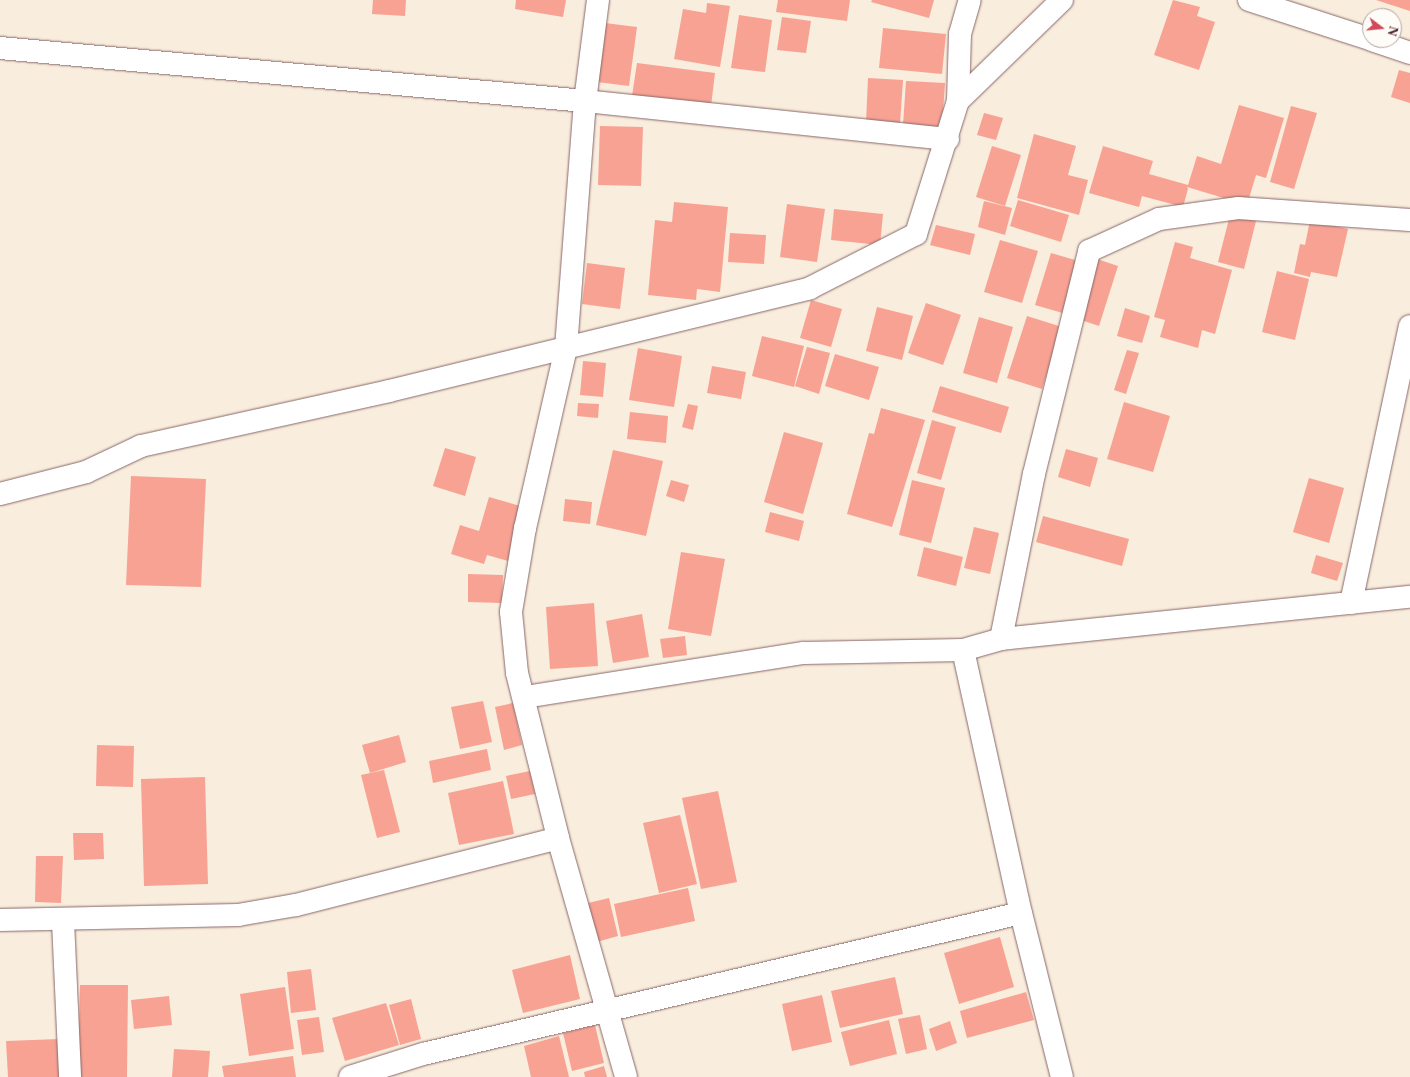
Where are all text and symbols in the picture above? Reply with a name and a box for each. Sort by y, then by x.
north arrow [1362,8,1402,48]
text: N [1385,25,1401,38]

